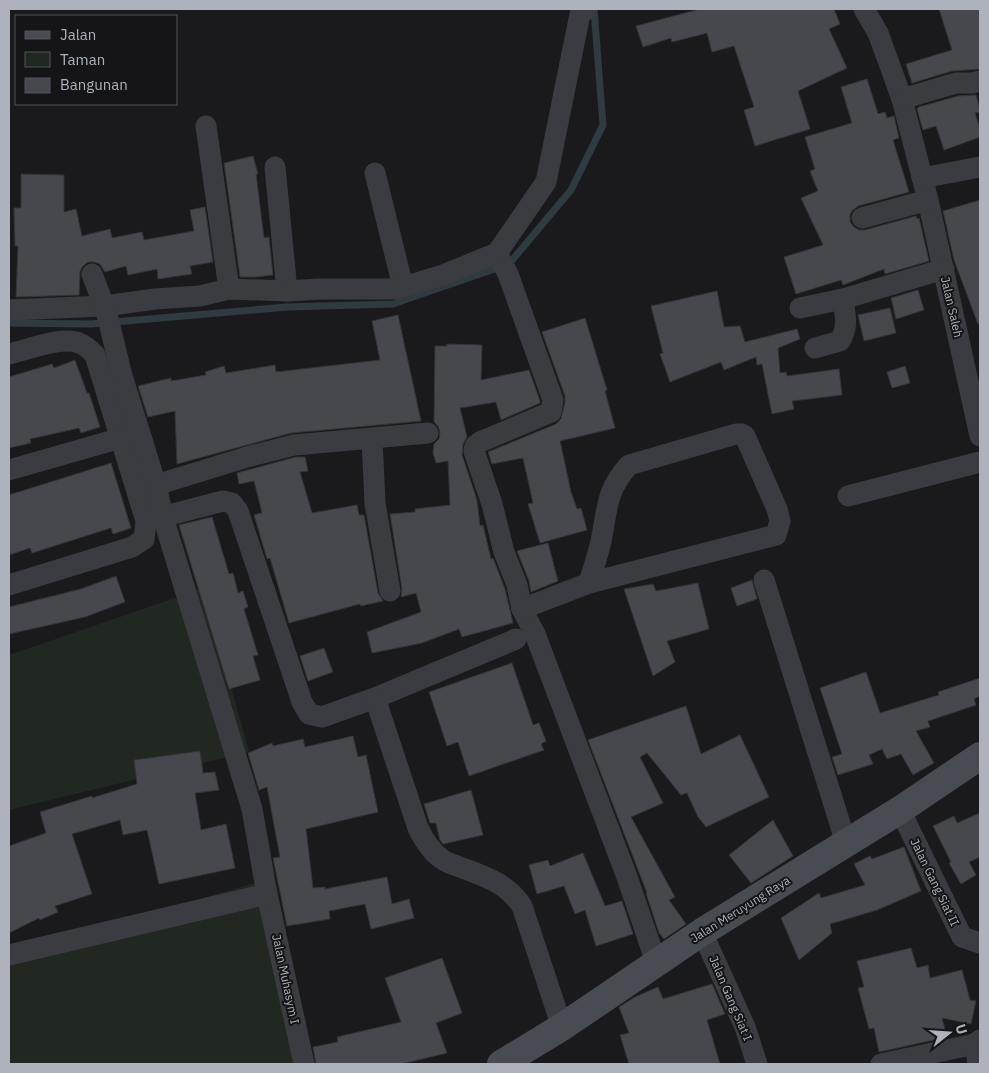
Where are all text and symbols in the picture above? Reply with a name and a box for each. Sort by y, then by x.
legend [15,15,178,105]
text: Jalan [60,25,96,44]
text: Taman [60,50,105,69]
text: Bangunan [60,75,128,94]
street label: Jalan Saleh [938,275,966,339]
street label: Jalan Gang Siat II [907,836,963,928]
street label: Jalan Meruyung Raya [688,872,793,946]
street label: Jalan Muhasym I [269,933,303,1025]
street label: Jalan Gang Siat I [706,953,756,1043]
north arrow [924,1008,974,1058]
text: U [951,1022,971,1036]

